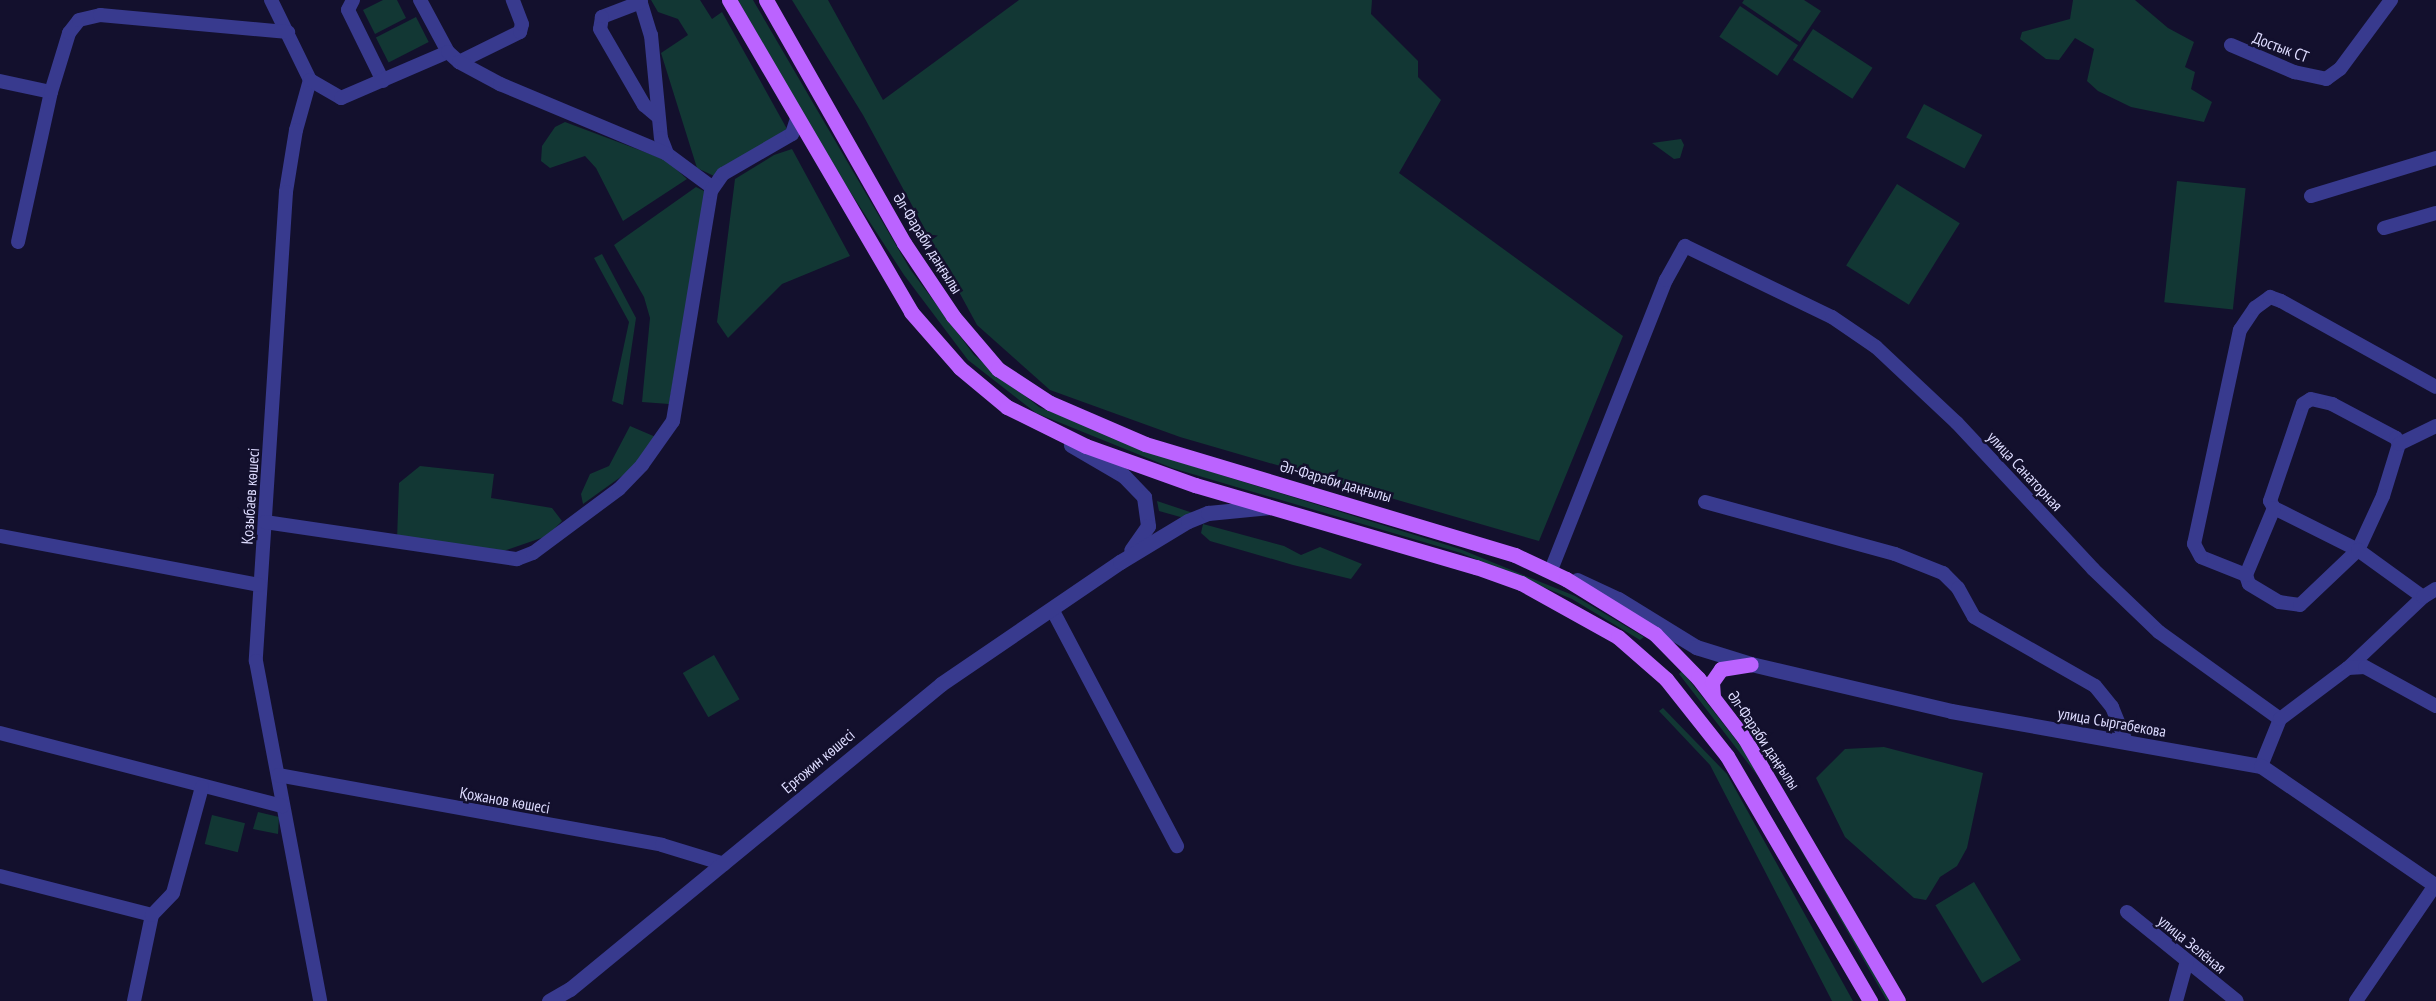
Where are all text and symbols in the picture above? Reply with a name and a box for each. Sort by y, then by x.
street label: Достык СТ [2250,28,2312,66]
street label: Әл-Фараби даңғылы [889,189,967,297]
street label: улица Санаторная [1983,427,2067,515]
street label: Қозыбаев көшесі [237,447,263,545]
street label: Әл-Фараби даңғылы [1278,456,1394,506]
street label: Әл-Фараби даңғылы [1724,687,1804,793]
street label: улица Сыргабекова [2056,703,2168,741]
street label: Ерғожин көшесі [778,725,858,797]
street label: Қожанов көшесі [458,783,552,817]
street label: улица Зелёная [2154,911,2230,977]

